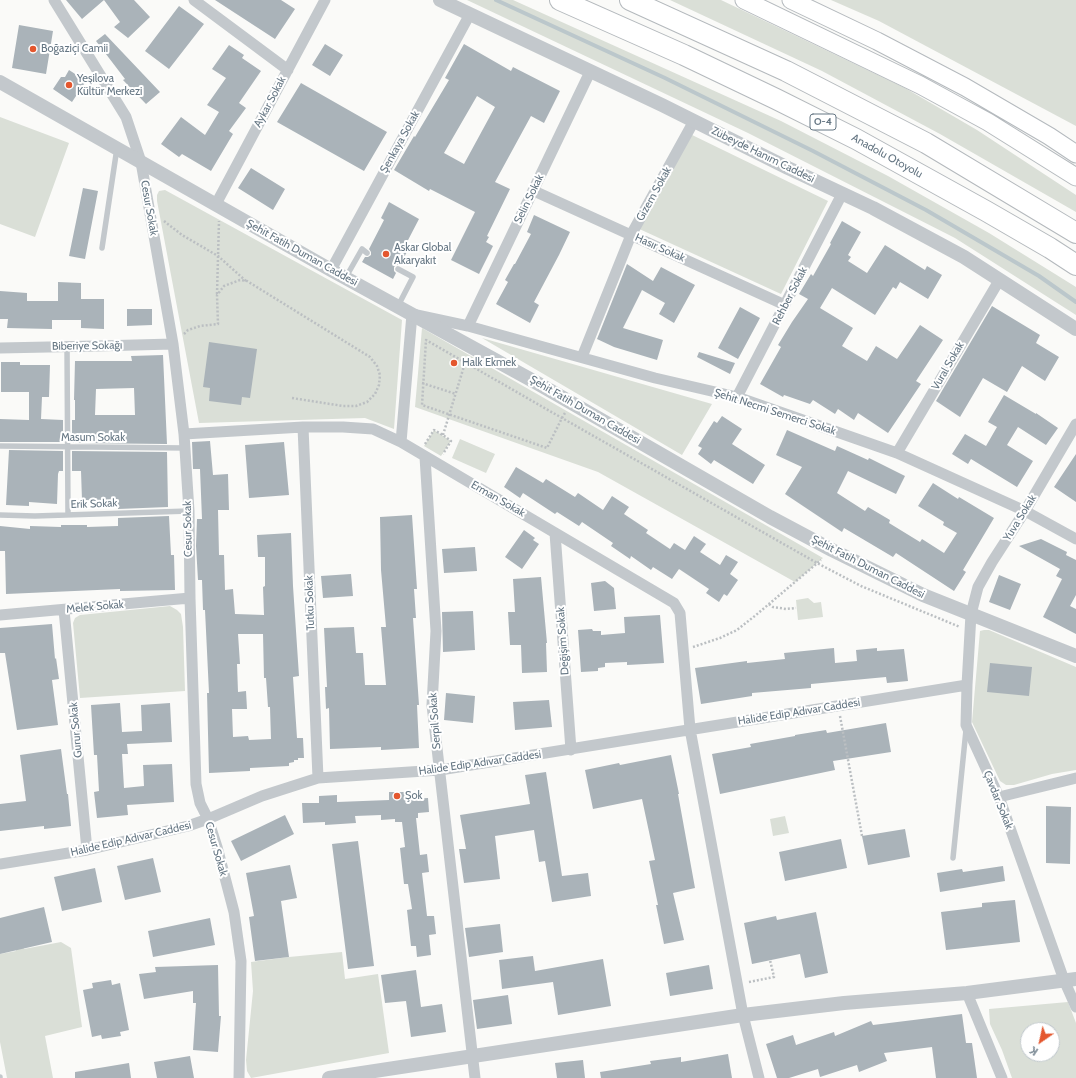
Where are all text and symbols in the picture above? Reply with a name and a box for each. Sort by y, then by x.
place label: Boğaziçi Camii [41,42,108,56]
marker: Boğaziçi Camii [28,44,38,54]
place label: Yeşilova Kültür Merkezi [77,72,142,98]
street label: Aykar Sokak [251,74,289,130]
marker: Yeşilova Kültür Merkezi [64,80,74,90]
street label: Şenkaya Sokak [378,109,422,175]
road number: O-4 [810,114,836,130]
street label: Zübeyde Hanım Caddesi [709,124,817,186]
street label: Anadolu Otoyolu [849,131,925,181]
street label: Gizem Sokak [634,165,674,223]
street label: Selin Sokak [511,172,547,226]
street label: Cesur Sokak [138,179,160,237]
street label: Şehit Fatih Duman Caddesi [244,217,360,289]
street label: Hasır Sokak [633,231,687,265]
place label: Askar Global Akaryakıt [394,241,451,267]
marker: Askar Global Akaryakıt [381,249,391,259]
street label: Rehber Sokak [770,265,810,327]
street label: Biberiye Sokağı [52,339,122,353]
street label: Vural Sokak [929,340,967,392]
place label: Halk Ekmek [462,356,516,370]
marker: Halk Ekmek [449,358,459,368]
street label: Şehit Fatih Duman Caddesi [527,373,643,447]
street label: Şehit Necmi Semerci Sokak [712,386,838,438]
street label: Masum Sokak [61,431,125,445]
street label: Erman Sokak [468,478,528,520]
street label: Yuva Sokak [1001,492,1039,544]
street label: Erik Sokak [70,497,118,511]
street label: Cesur Sokak [181,501,195,557]
street label: Şehit Fatih Duman Caddesi [809,533,927,601]
street label: Tutku Sokak [302,575,318,631]
street label: Melek Sokak [66,598,124,616]
street label: Değişim Sokak [554,607,572,675]
street label: Serpil Sokak [426,692,444,750]
street label: Halide Edip Adıvar Caddesi [737,696,861,728]
street label: Gurur Sokak [67,702,85,758]
street label: Halide Edip Adıvar Caddesi [418,748,542,778]
street label: Çavdar Sokak [980,769,1016,831]
place label: Şok [405,789,422,803]
marker: Şok [392,791,402,801]
street label: Halide Edip Adıvar Caddesi [69,819,193,859]
street label: Cesur Sokak [202,820,230,878]
north arrow [1020,1022,1060,1062]
text: K [1027,1043,1041,1059]

